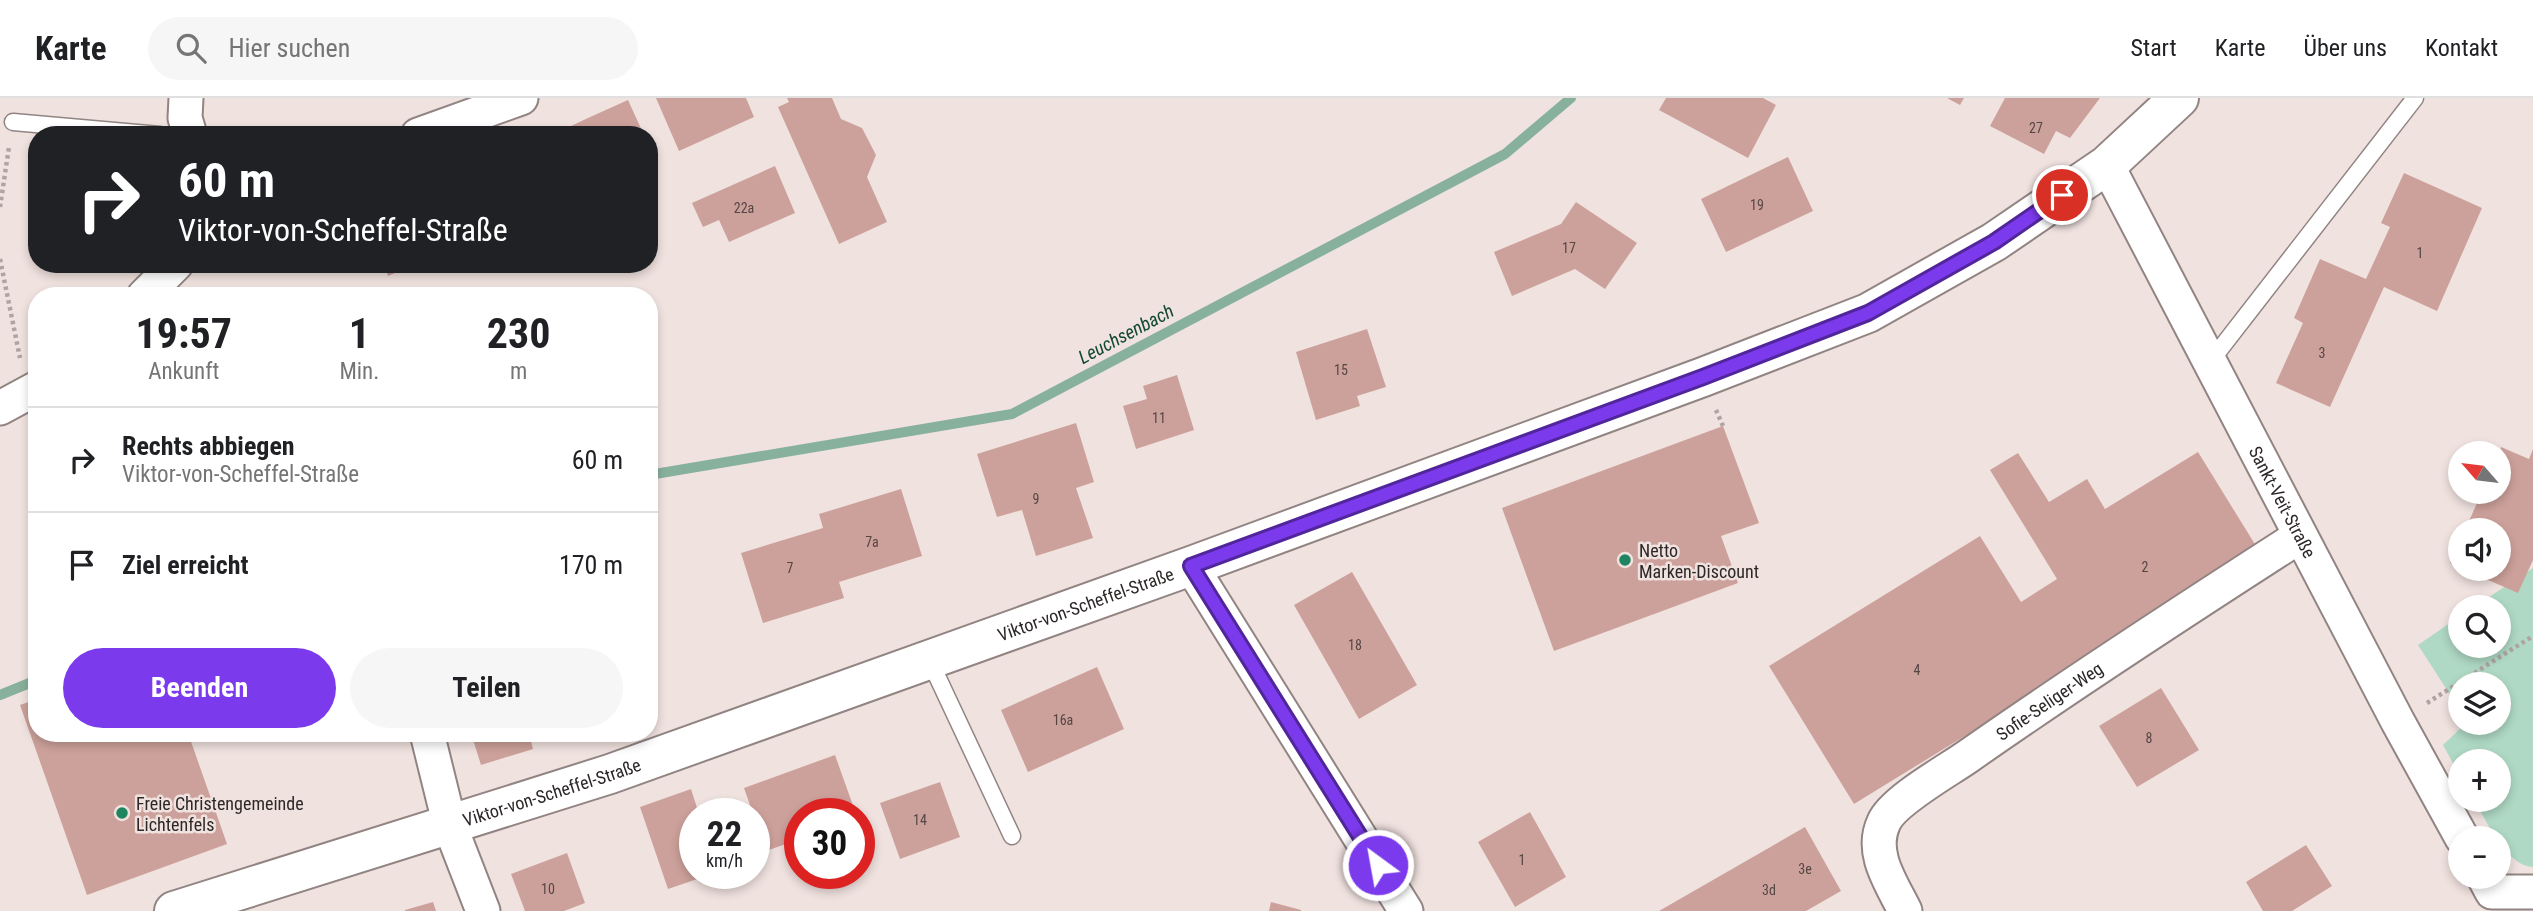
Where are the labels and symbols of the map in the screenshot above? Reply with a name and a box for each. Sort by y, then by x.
house number: 27 [2029,120,2043,136]
pin [2032,165,2092,225]
house number: 19 [1750,197,1764,213]
house number: 22a [734,200,754,216]
house number: 17 [1562,240,1576,256]
house number: 1 [2417,245,2423,261]
water label: Leuchsenbach [1074,299,1178,369]
house number: 3 [2319,345,2325,361]
house number: 15 [1334,362,1348,378]
house number: 11 [1152,410,1166,426]
north arrow [2448,441,2511,504]
street label: Sankt-Veit-Straße [2245,442,2321,561]
house number: 9 [1033,491,1039,507]
house number: 7a [865,534,879,550]
place label: Netto Marken-Discount [1639,540,1759,582]
marker: Netto Marken-Discount [1617,552,1633,568]
house number: 2 [2142,559,2149,575]
house number: 7 [787,560,794,576]
street label: Viktor-von-Scheffel-Straße [994,563,1176,645]
house number: 18 [1348,637,1362,653]
street label: Sofie-Seliger-Weg [1992,657,2106,744]
house number: 4 [1914,662,1921,678]
house number: 16a [1053,712,1073,728]
house number: 8 [2146,730,2153,746]
street label: Viktor-von-Scheffel-Straße [460,753,643,830]
place label: Freie Christengemeinde Lichtenfels [136,793,304,835]
speed limit sign: 30 [784,798,875,889]
marker: Freie Christengemeinde Lichtenfels [114,805,130,821]
house number: 14 [913,812,927,828]
position arrow [1341,828,1415,902]
house number: 1 [1519,852,1525,868]
house number: 3e [1798,861,1812,877]
house number: 10 [541,881,555,897]
house number: 3d [1762,882,1776,898]

